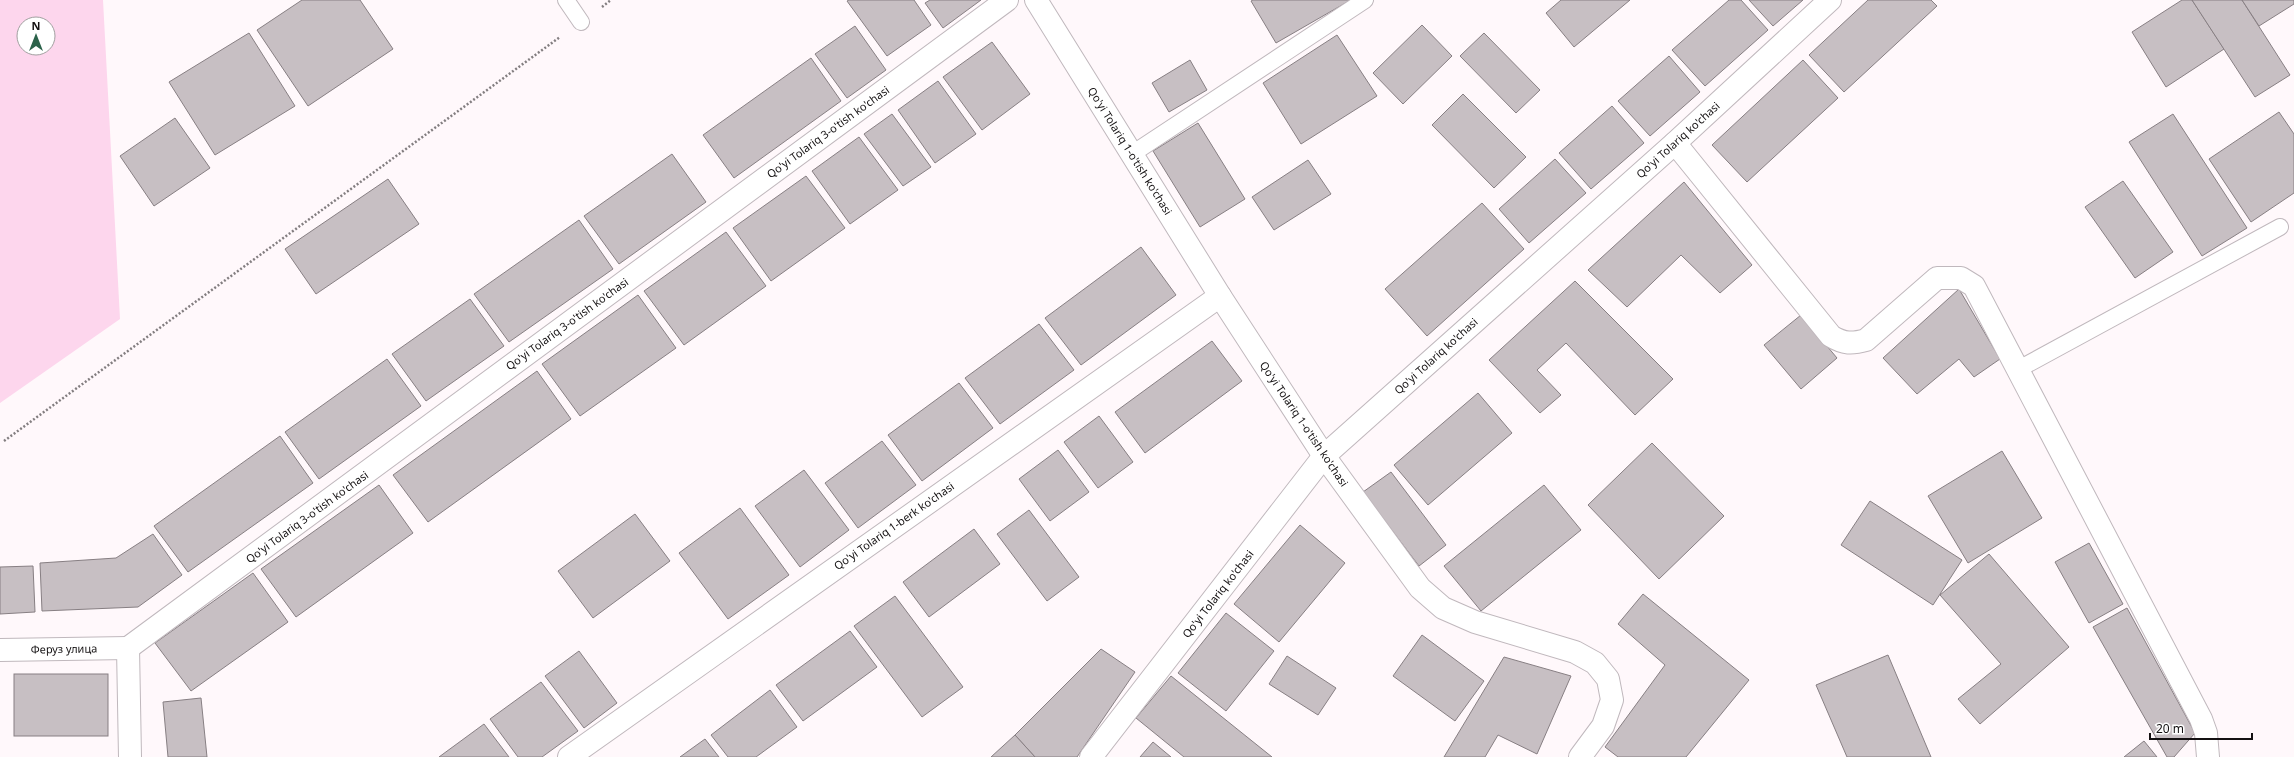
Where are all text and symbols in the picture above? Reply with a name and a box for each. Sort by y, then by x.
north arrow [16,16,56,56]
text: N [32,18,40,33]
street label: Qo'yi Tolariq 3-o'tish ko'chasi [763,82,892,181]
street label: Qo'yi Tolariq 1-o'tish ko'chasi [1085,84,1176,218]
street label: Qo'yi Tolariq ko'chasi [1633,98,1723,181]
street label: Qo'yi Tolariq 3-o'tish ko'chasi [502,274,631,373]
street label: Qo'yi Tolariq ko'chasi [1391,314,1481,397]
street label: Qo'yi Tolariq 1-o'tish ko'chasi [1257,358,1352,489]
street label: Qo'yi Tolariq 3-o'tish ko'chasi [242,467,371,566]
street label: Qo'yi Tolariq 1-berk ko'chasi [831,478,957,573]
street label: Qo'yi Tolariq ko'chasi [1179,547,1257,641]
street label: Феруз улица [31,640,97,657]
scale bar [2150,715,2252,741]
text: 20 m [2156,720,2184,737]

